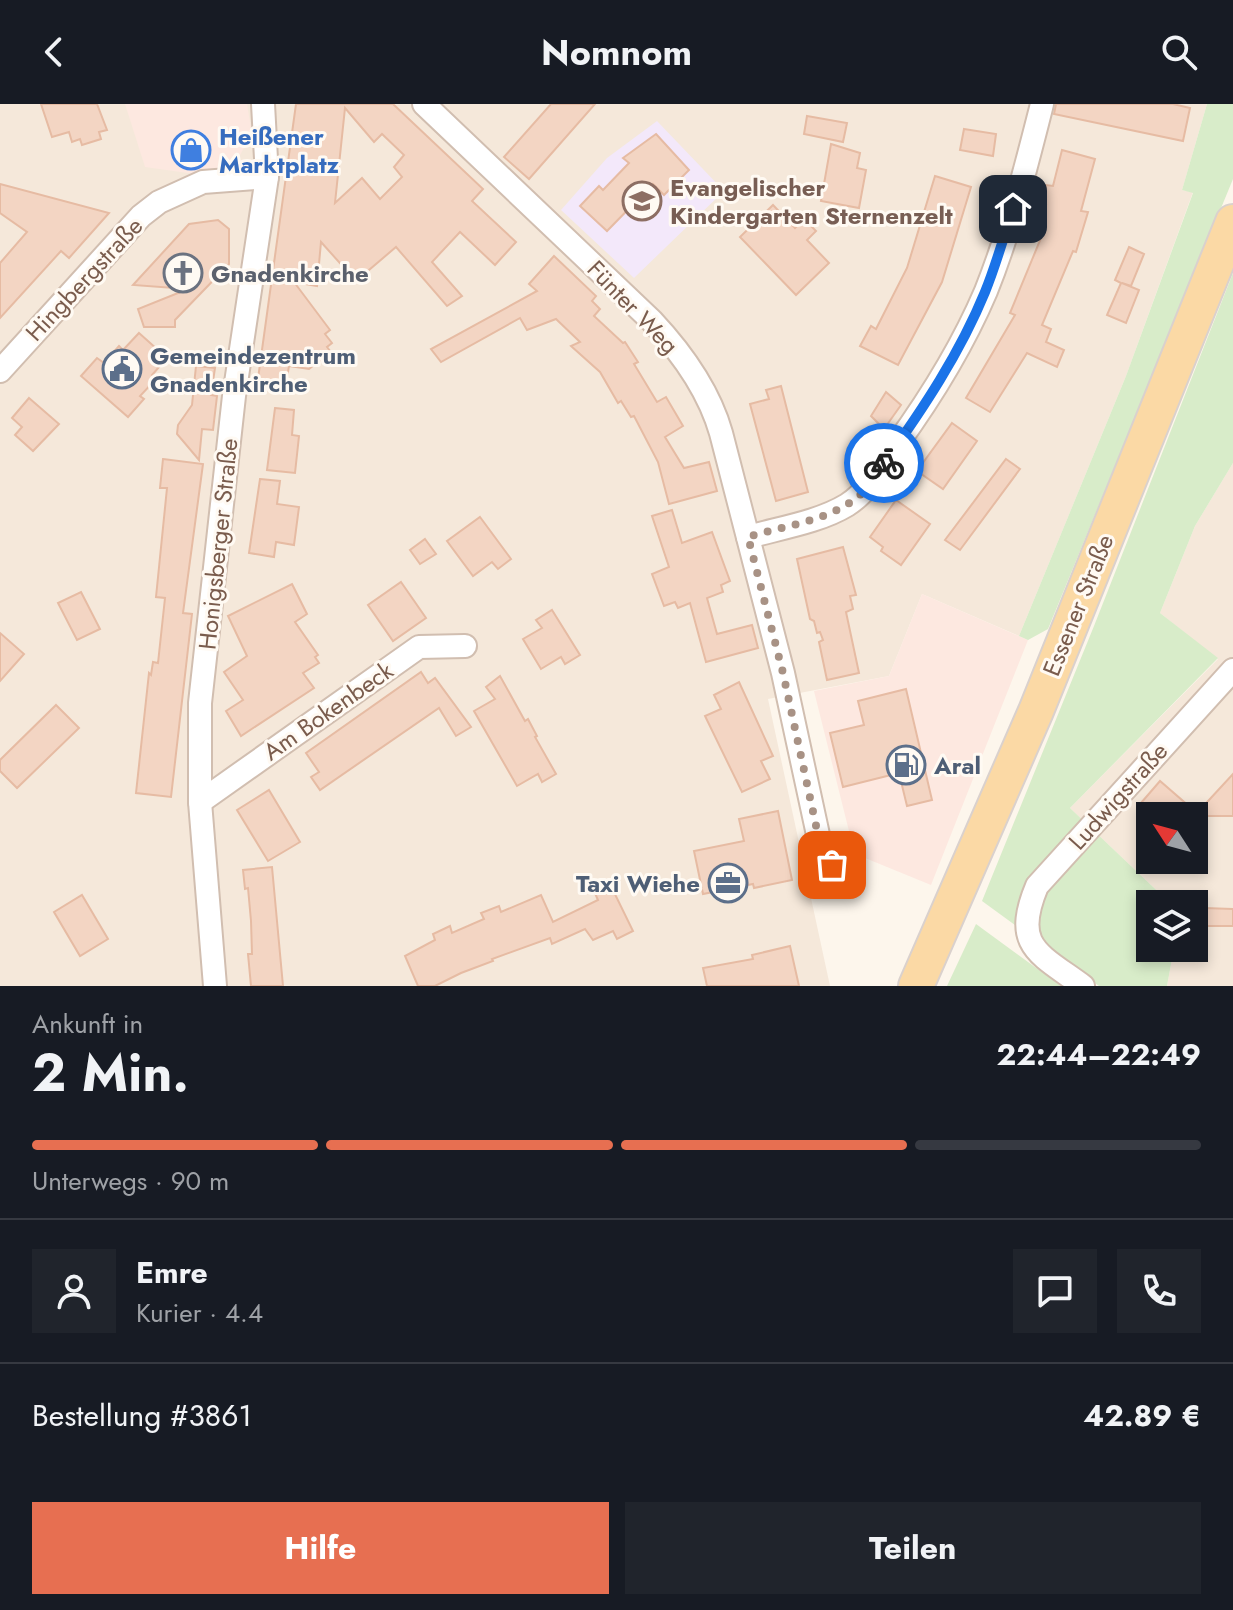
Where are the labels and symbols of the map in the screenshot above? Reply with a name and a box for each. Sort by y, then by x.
place label: Heißener Marktplatz [219,119,340,182]
shop icon: Heißener Marktplatz [170,129,212,171]
place label: Evangelischer Kindergarten Sternenzelt [670,170,953,233]
pin [979,175,1047,243]
school or university icon: Evangelischer Kindergarten Sternenzelt [621,180,663,222]
street label: Hingbergstraße [17,209,151,349]
church icon: Gnadenkirche [162,252,204,294]
street label: Fünter Weg [579,252,687,362]
place label: Gnadenkirche [211,256,369,291]
place label: Gemeindezentrum Gnadenkirche [150,338,356,401]
public building icon: Gemeindezentrum Gnadenkirche [101,348,143,390]
courier [844,423,924,503]
street label: Honigsberger Straße [189,437,247,651]
street label: Essener Straße [1034,529,1122,681]
street label: Am Bokenbeck [256,653,400,769]
street label: Ludwigstraße [1060,735,1176,857]
fuel station icon: Aral [885,744,927,786]
place label: Aral [933,748,981,783]
north arrow [1136,802,1208,874]
pin [798,831,866,899]
office icon: Taxi Wiehe [707,862,749,904]
place label: Taxi Wiehe [576,866,700,901]

